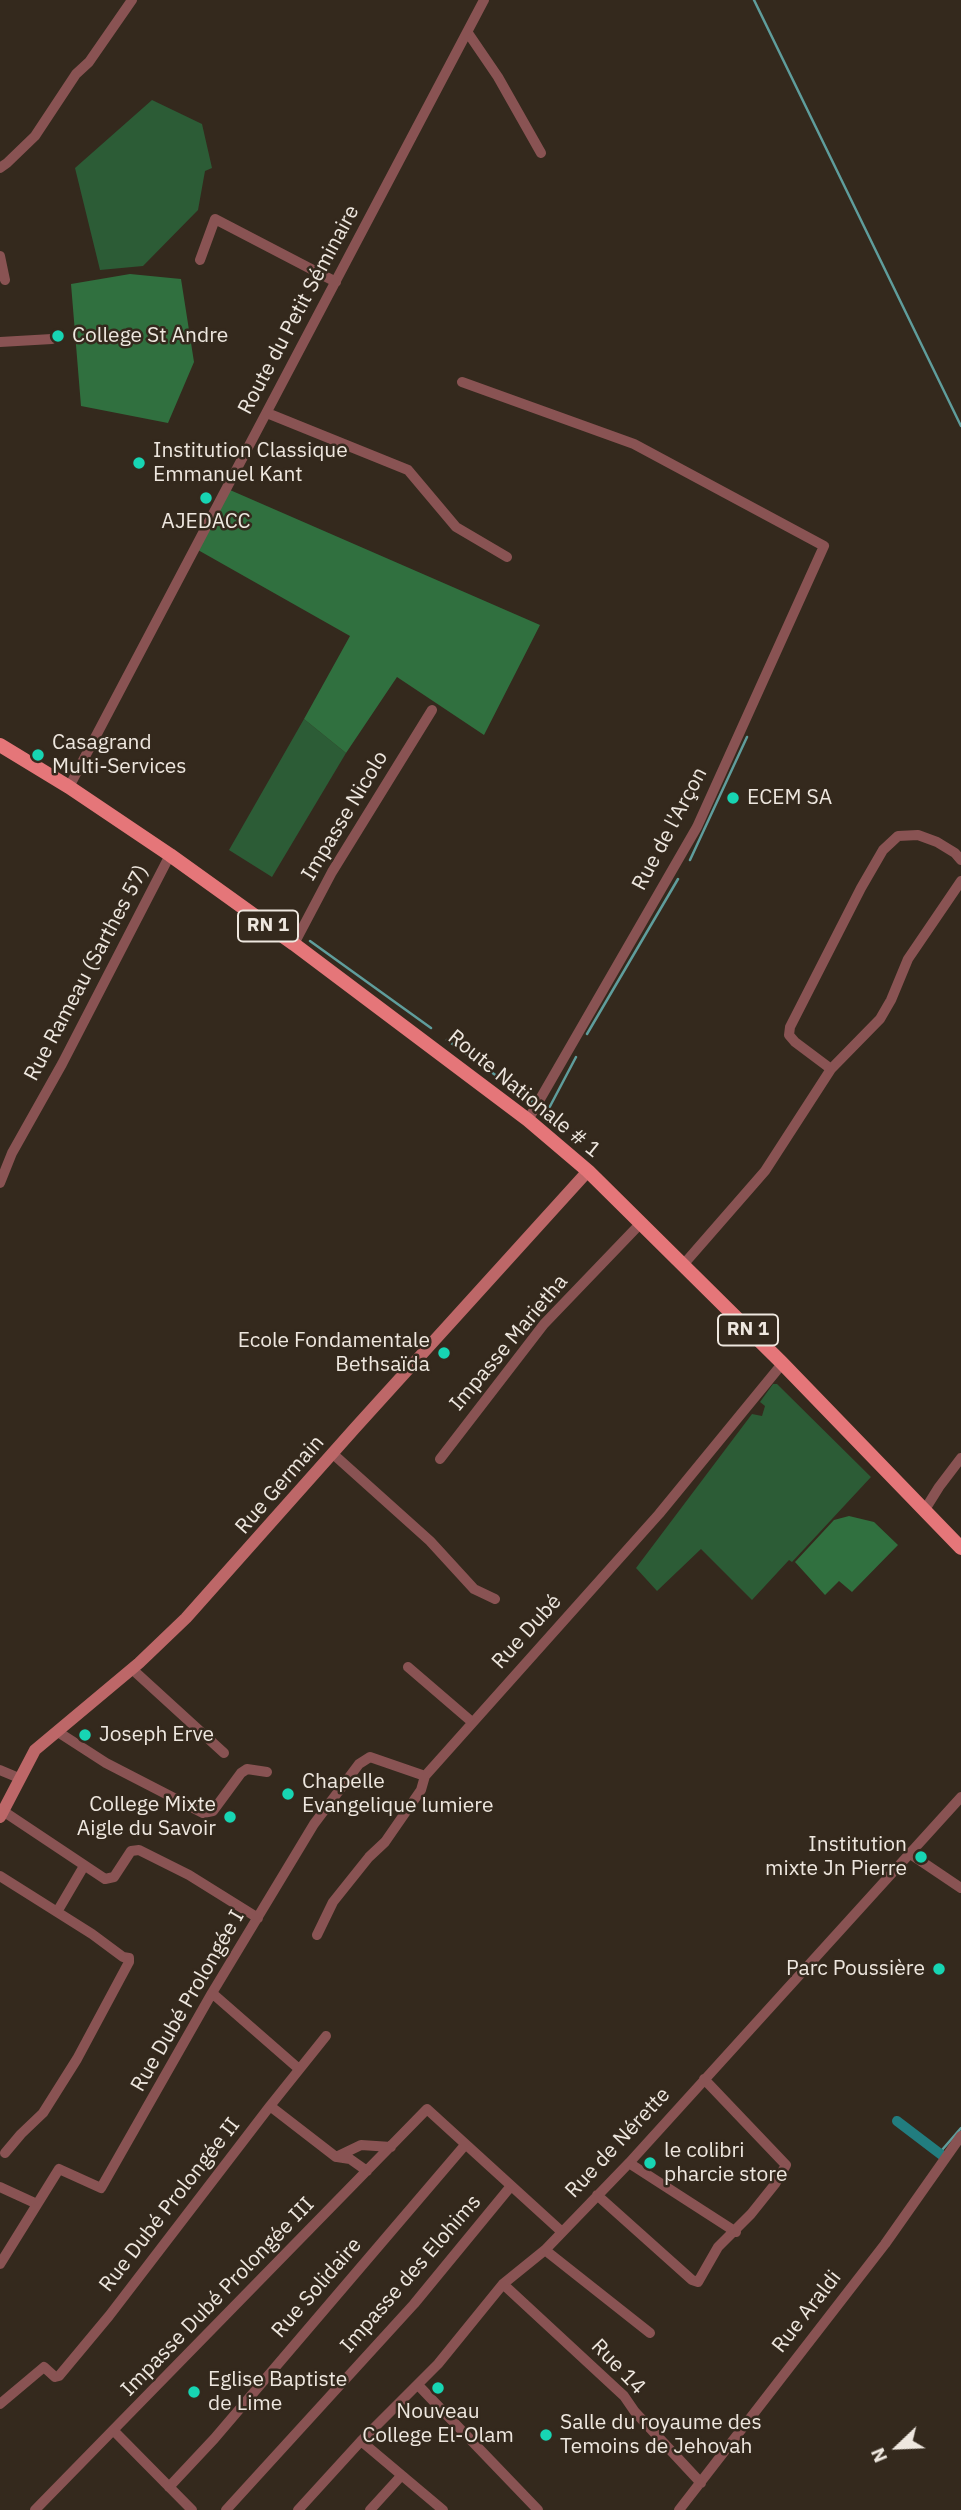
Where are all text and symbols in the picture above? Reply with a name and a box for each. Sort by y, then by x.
street label: Route du Petit Séminaire [233,201,365,419]
place label: College St Andre [72,323,228,349]
marker: College St Andre [50,328,66,344]
place label: Institution Classique Emmanuel Kant [153,438,348,488]
marker: Institution Classique Emmanuel Kant [131,455,147,471]
marker: AJEDACC [198,490,214,506]
place label: AJEDACC [161,509,251,535]
place label: Casagrand Multi-Services [52,730,187,780]
marker: Casagrand Multi-Services [30,747,46,763]
street label: Impasse Nicolo [296,747,394,885]
street label: Rue de l'Arçon [627,763,713,895]
place label: ECEM SA [747,785,832,811]
marker: ECEM SA [725,790,741,806]
street label: Rue Rameau (Sarthes 57) [19,861,155,1085]
road number: RN 1 [238,910,298,942]
street label: Route Nationale # 1 [443,1025,605,1163]
street label: Impasse Marietha [445,1270,573,1416]
road number: RN 1 [718,1314,778,1346]
place label: Ecole Fondamentale Bethsaïda [238,1328,430,1378]
marker: Ecole Fondamentale Bethsaïda [436,1345,452,1361]
street label: Rue Germain [230,1431,330,1539]
street label: Rue Dubé [487,1590,567,1674]
place label: Joseph Erve [99,1722,214,1748]
marker: Joseph Erve [77,1727,93,1743]
place label: Chapelle Evangelique lumiere [302,1769,493,1819]
marker: Chapelle Evangelique lumiere [280,1786,296,1802]
place label: College Mixte Aigle du Savoir [77,1792,216,1842]
marker: College Mixte Aigle du Savoir [222,1809,238,1825]
place label: Institution mixte Jn Pierre [765,1832,907,1882]
marker: Institution mixte Jn Pierre [913,1849,929,1865]
street label: Rue Dubé Prolongée I [126,1906,250,2096]
place label: Parc Poussière [786,1956,925,1982]
marker: Parc Poussière [931,1961,947,1977]
street label: Rue de Nérette [560,2082,676,2204]
street label: Rue Dubé Prolongée II [94,2113,246,2297]
place label: le colibri pharcie store [664,2138,787,2188]
marker: le colibri pharcie store [642,2155,658,2171]
street label: Impasse des Elohims [335,2190,487,2358]
street label: Impasse Dubé Prolongée III [116,2192,320,2402]
street label: Rue Solidaire [267,2233,367,2343]
street label: Rue Araldi [767,2266,847,2358]
street label: Rue 14 [586,2334,650,2400]
place label: Eglise Baptiste de Lime [208,2367,347,2417]
marker: Nouveau College El-Olam [430,2380,446,2396]
marker: Eglise Baptiste de Lime [186,2384,202,2400]
place label: Nouveau College El-Olam [362,2399,514,2449]
place label: Salle du royaume des Temoins de Jehovah [560,2410,762,2460]
north arrow [863,2412,933,2482]
marker: Salle du royaume des Temoins de Jehovah [538,2427,554,2443]
text: N [865,2444,892,2466]

